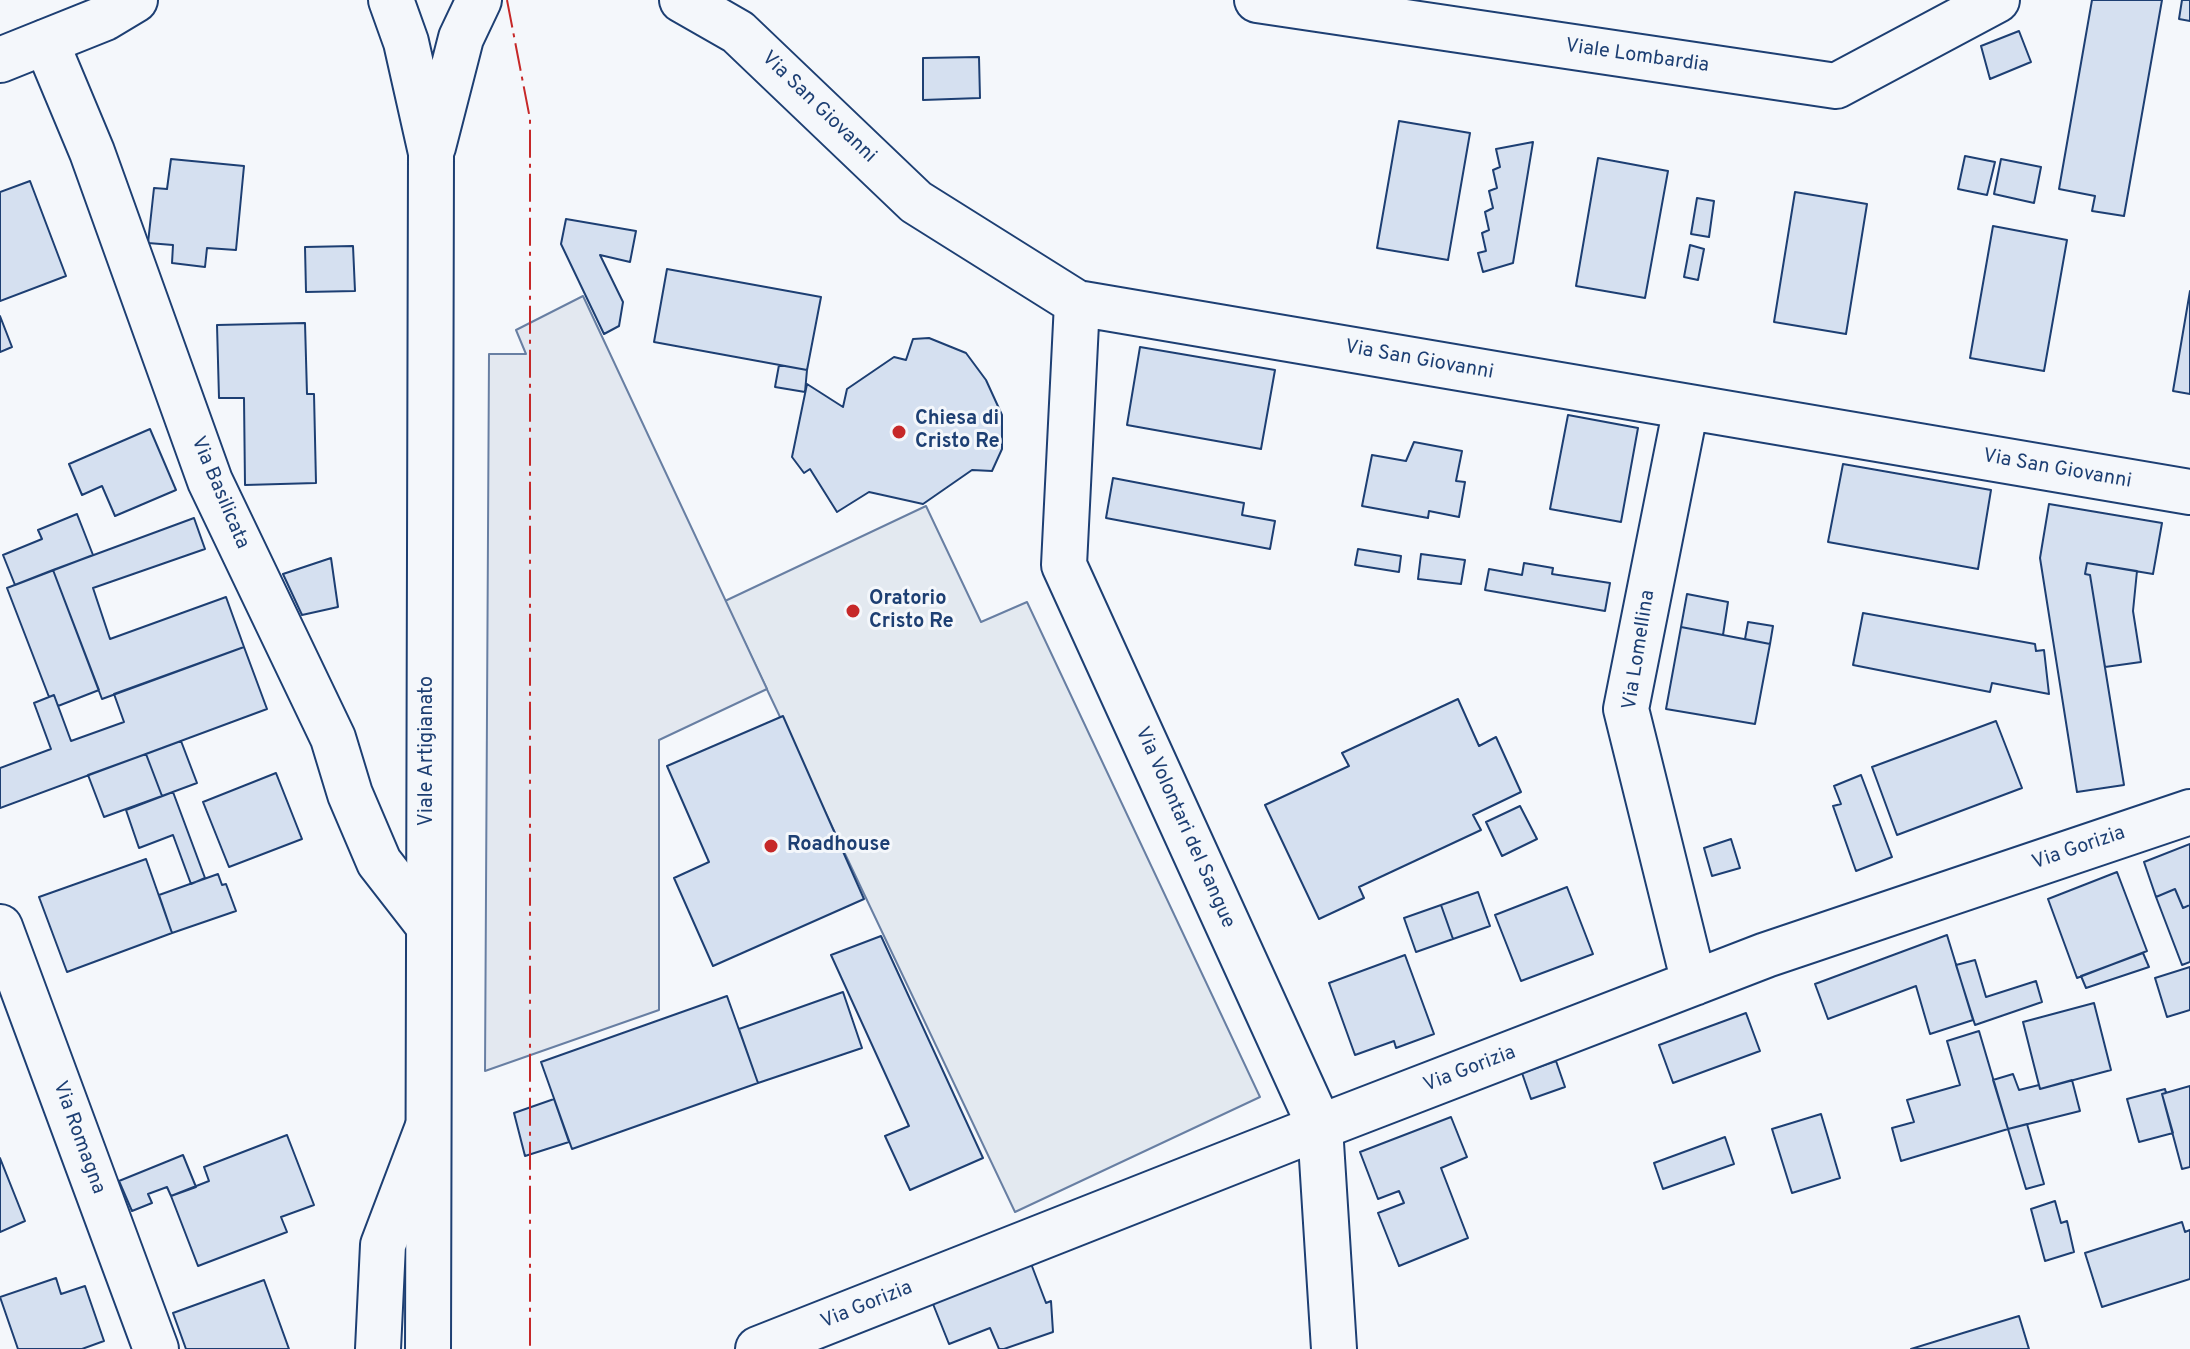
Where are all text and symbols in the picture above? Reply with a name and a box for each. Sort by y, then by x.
street label: Viale Lombardia [1564,35,1710,79]
street label: Via San Giovanni [756,47,880,169]
street label: Via San Giovanni [1343,336,1495,386]
place label: Chiesa di Cristo Re [915,408,1000,455]
marker: Chiesa di Cristo Re [890,423,908,441]
street label: Via Basilicata [185,433,253,553]
street label: Via San Giovanni [1981,445,2133,495]
place label: Oratorio Cristo Re [869,588,954,635]
street label: Via Lomellina [1619,588,1661,712]
marker: Oratorio Cristo Re [844,602,862,620]
street label: Viale Artigianato [416,676,440,826]
street label: Via Volontari del Sangue [1129,724,1239,932]
street label: Via Gorizia [2029,822,2129,876]
place label: Roadhouse [787,834,890,858]
marker: Roadhouse [762,837,780,855]
street label: Via Gorizia [1421,1041,1519,1099]
street label: Via Romagna [46,1078,110,1198]
street label: Via Gorizia [818,1277,916,1335]

